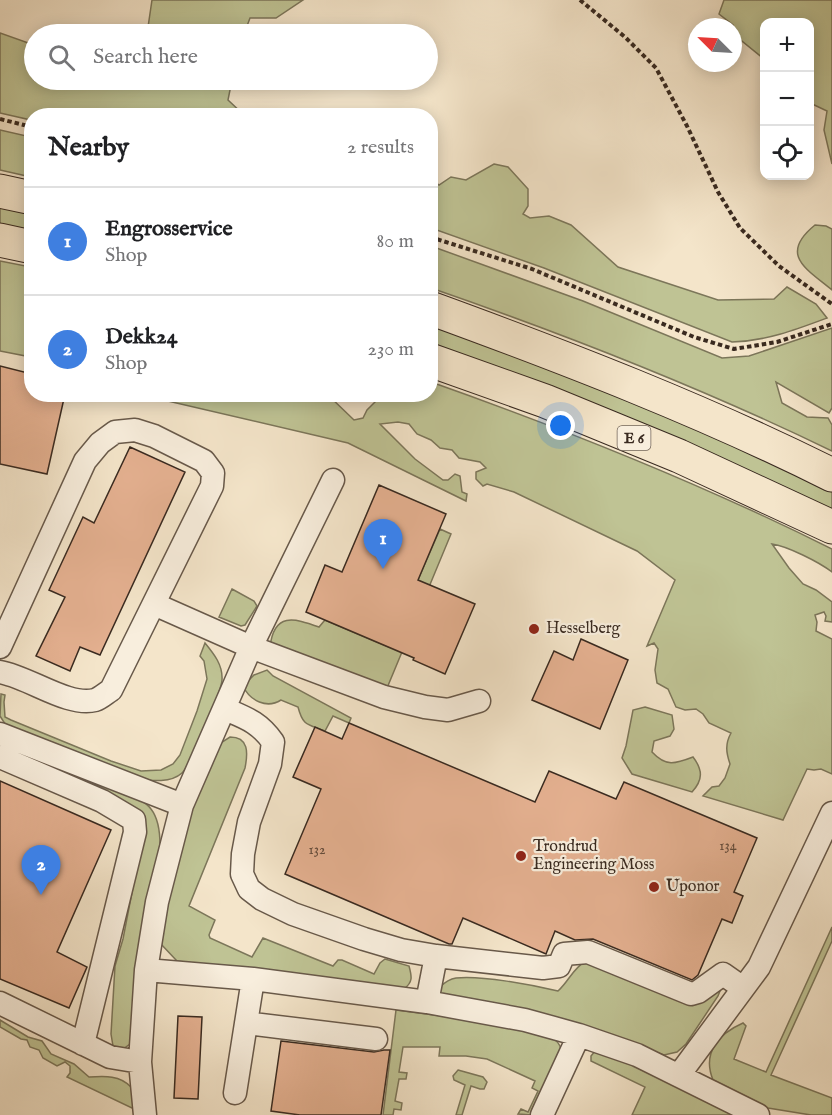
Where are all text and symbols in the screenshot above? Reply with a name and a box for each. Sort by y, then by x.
north arrow [688,18,742,72]
map controls [760,18,814,180]
button: + [760,18,814,72]
search box [24,24,438,90]
icon: search [45,41,78,74]
text: Search here [93,43,198,71]
button: − [760,72,814,126]
button: locate [760,126,814,180]
text: Nearby [48,131,129,164]
text: 2 results [347,135,414,160]
text: Engrosservice [105,215,233,243]
text: 1 [64,229,71,254]
text: 80 m [377,229,414,254]
text: Shop [105,243,147,268]
text: Dekk24 [105,323,177,351]
text: 2 [63,337,72,362]
text: 230 m [368,337,414,362]
text: Shop [105,351,147,376]
your location [546,411,575,440]
road number: E 6 [618,426,650,450]
pin: 1 [364,520,403,569]
place label: Hesselberg [546,619,621,639]
marker: Hesselberg [527,622,541,636]
place label: Trondrud Engineering Moss [533,837,655,875]
house number: 134 [719,837,737,855]
house number: 132 [308,841,326,859]
pin: 2 [22,846,60,895]
marker: Trondrud Engineering Moss [514,849,528,863]
place label: Uponor [666,877,720,897]
marker: Uponor [647,880,661,894]

